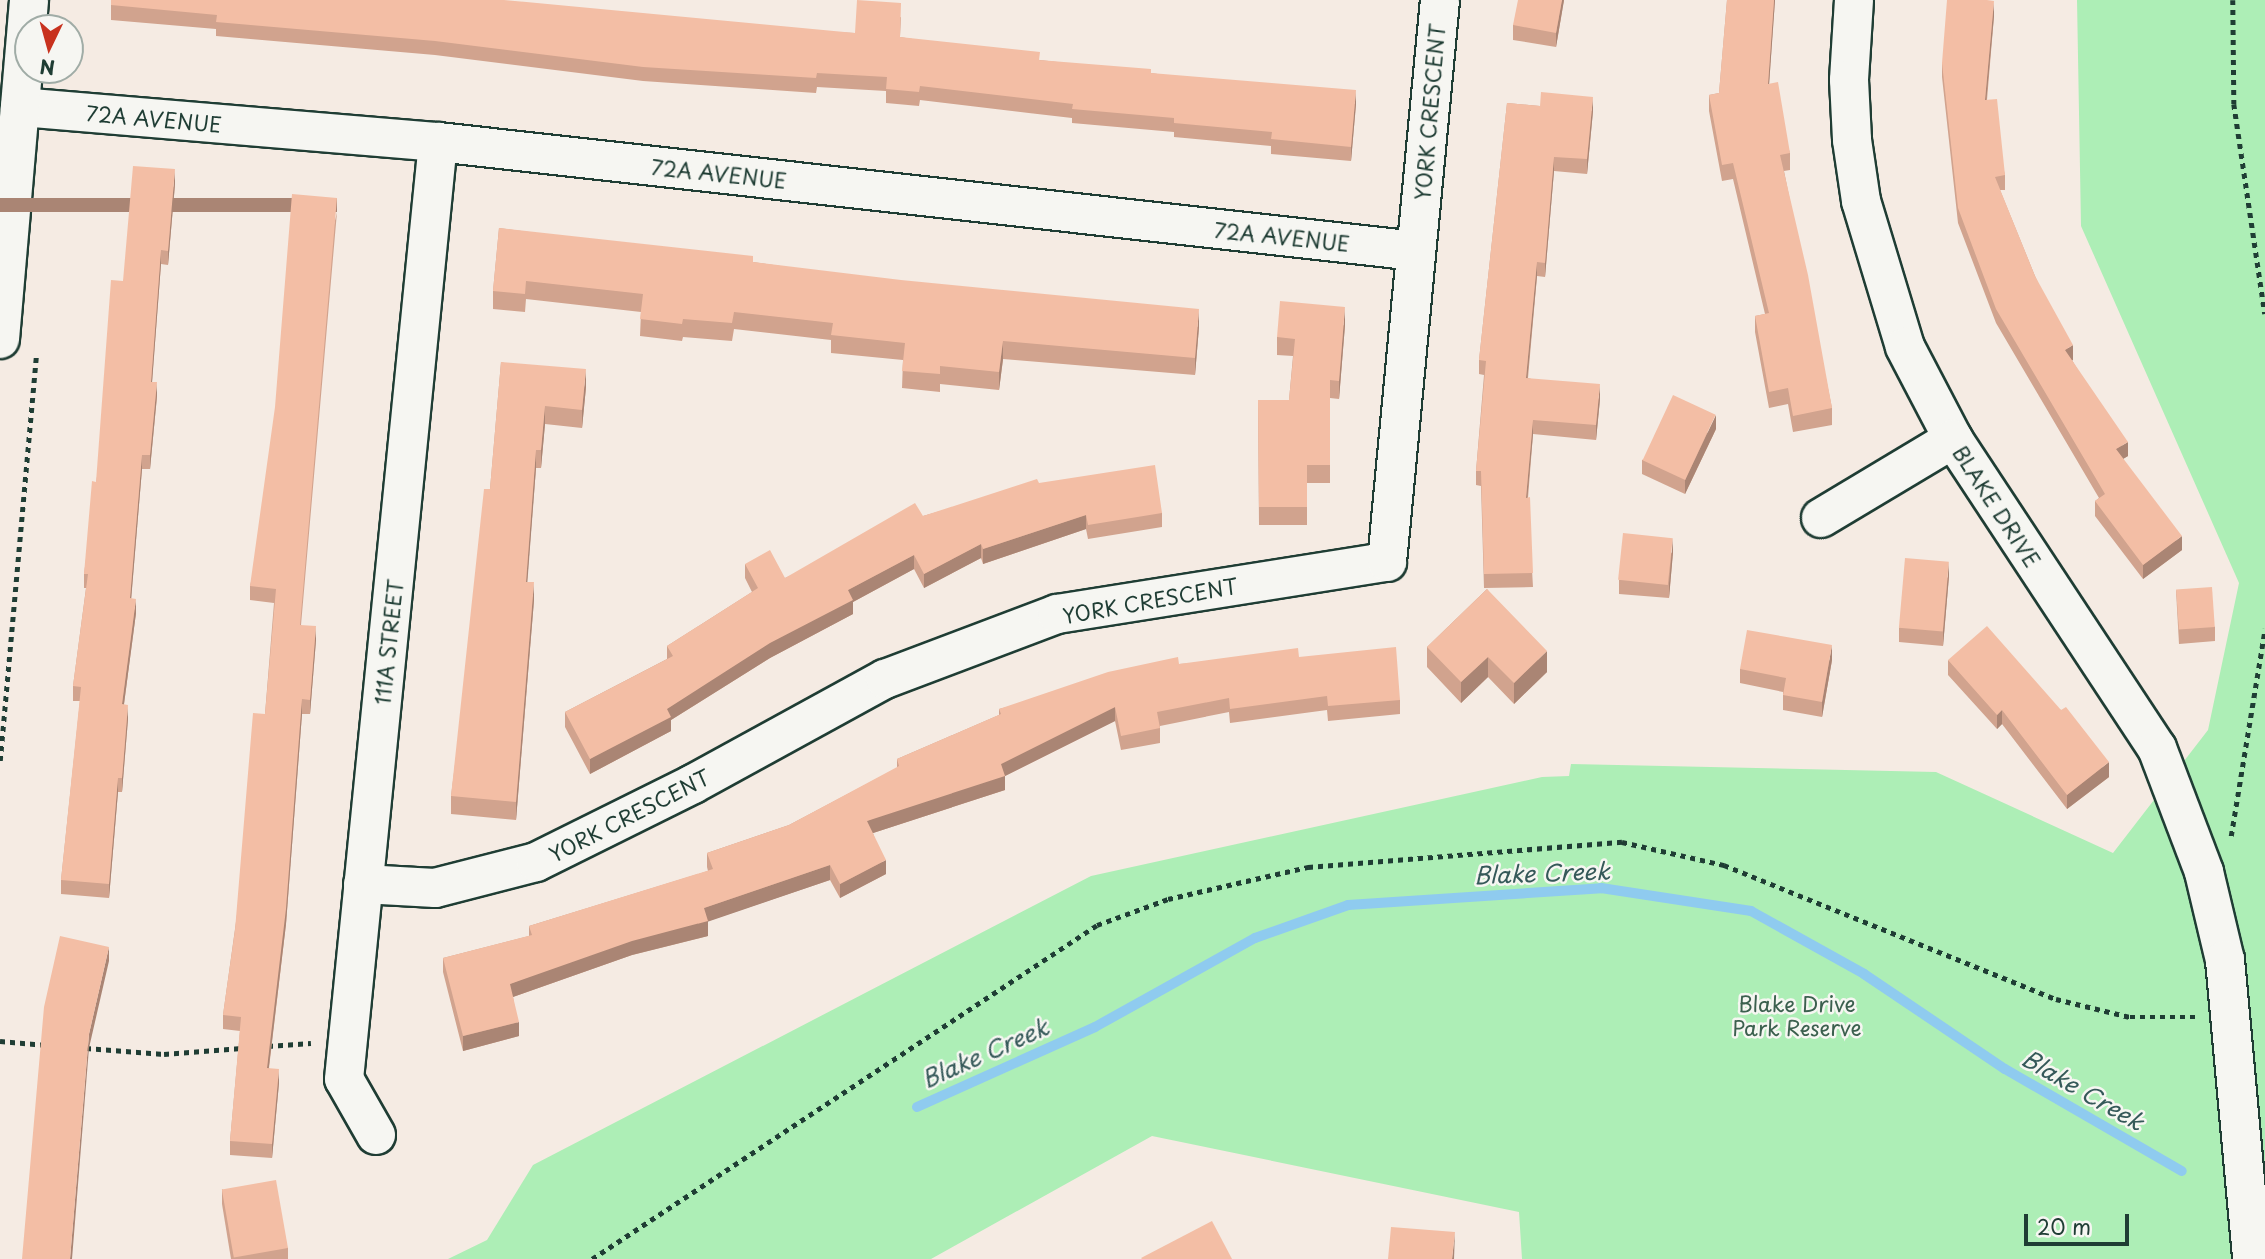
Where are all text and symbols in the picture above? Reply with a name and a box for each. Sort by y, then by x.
north arrow [14,14,84,84]
street label: YORK CRESCENT [1409,21,1449,203]
text: N [39,53,56,83]
street label: 72A AVENUE [85,99,223,137]
street label: 72A AVENUE [650,153,788,193]
street label: 72A AVENUE [1213,216,1351,256]
street label: BLAKE DRIVE [1948,440,2046,572]
street label: YORK CRESCENT [1059,572,1241,628]
street label: 111A STREET [369,576,407,708]
street label: YORK CRESCENT [543,763,715,867]
water label: Blake Creek [1473,857,1611,889]
park label: Blake Drive Park Reserve [1732,990,1862,1040]
water label: Blake Creek [917,1013,1053,1093]
water label: Blake Creek [2017,1044,2149,1136]
scale bar [2027,1200,2132,1244]
text: 20 m [2037,1210,2091,1242]

